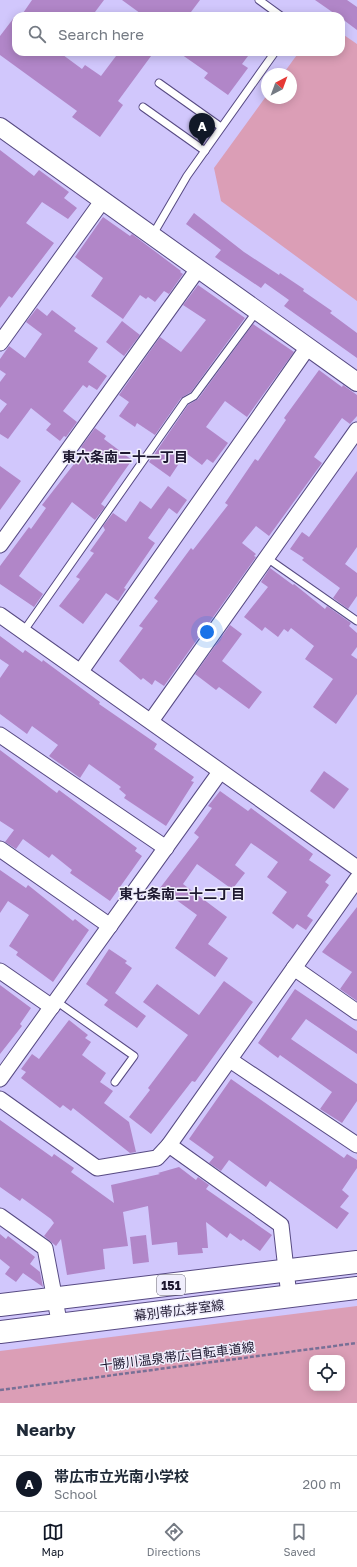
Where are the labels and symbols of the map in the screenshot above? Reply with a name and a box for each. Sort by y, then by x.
north arrow [261,68,297,104]
pin: A [189,113,215,146]
district label: 東六条南二十一丁目 [62,448,188,465]
your location [197,622,217,642]
district label: 東七条南二十二丁目 [119,885,245,902]
road number: 151 [157,1275,185,1295]
street label: 幕別帯広芽室線 [133,1297,225,1323]
street label: 十勝川温泉帯広自転車道線 [99,1339,255,1373]

